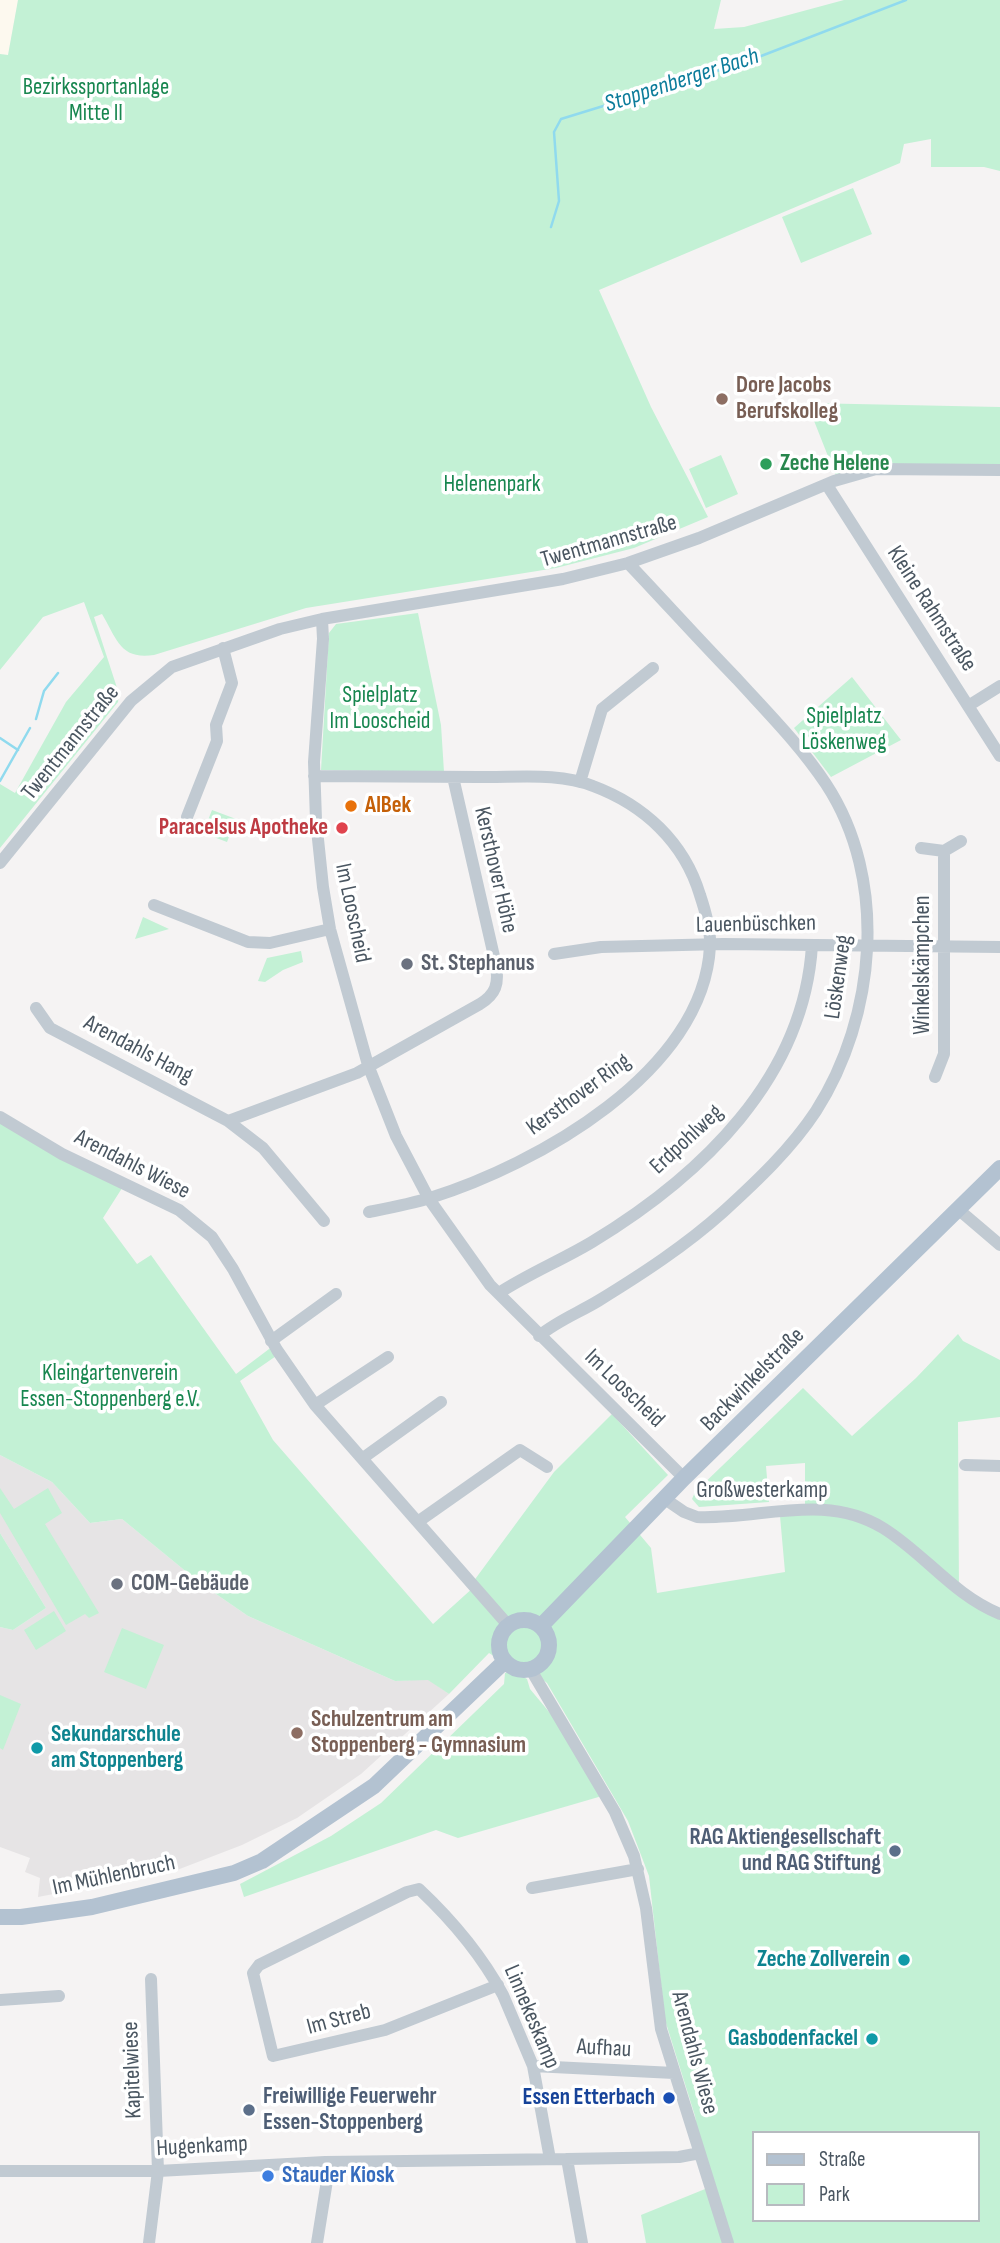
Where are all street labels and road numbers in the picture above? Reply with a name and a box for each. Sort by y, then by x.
street label: Twentmannstraße [538,509,680,575]
street label: Kleine Rahmstraße [880,541,982,677]
street label: Twentmannstraße [16,680,126,806]
street label: Kersthover Höhe [467,804,523,936]
street label: Im Looscheid [328,861,376,965]
street label: Winkelskämpchen [909,895,937,1035]
street label: Lauenbüschken [696,910,816,940]
street label: Löskenweg [819,933,859,1021]
street label: Arendahls Hang [79,1010,197,1090]
street label: Kersthover Ring [521,1048,637,1142]
street label: Erdpohlweg [645,1099,729,1181]
street label: Arendahls Wiese [70,1124,194,1206]
street label: Backwinkelstraße [695,1322,811,1438]
street label: Im Looscheid [578,1344,670,1434]
street label: Großwesterkamp [696,1477,828,1505]
street label: Im Mühlenbruch [50,1850,178,1902]
street label: Linnekeskamp [497,1961,565,2073]
street label: Arendahls Wiese [664,1989,724,2117]
street label: Im Streb [304,1998,374,2042]
street label: Kapitelwiese [118,2021,148,2119]
street label: Aufhau [576,2034,632,2064]
street label: Hugenkamp [156,2131,248,2163]

